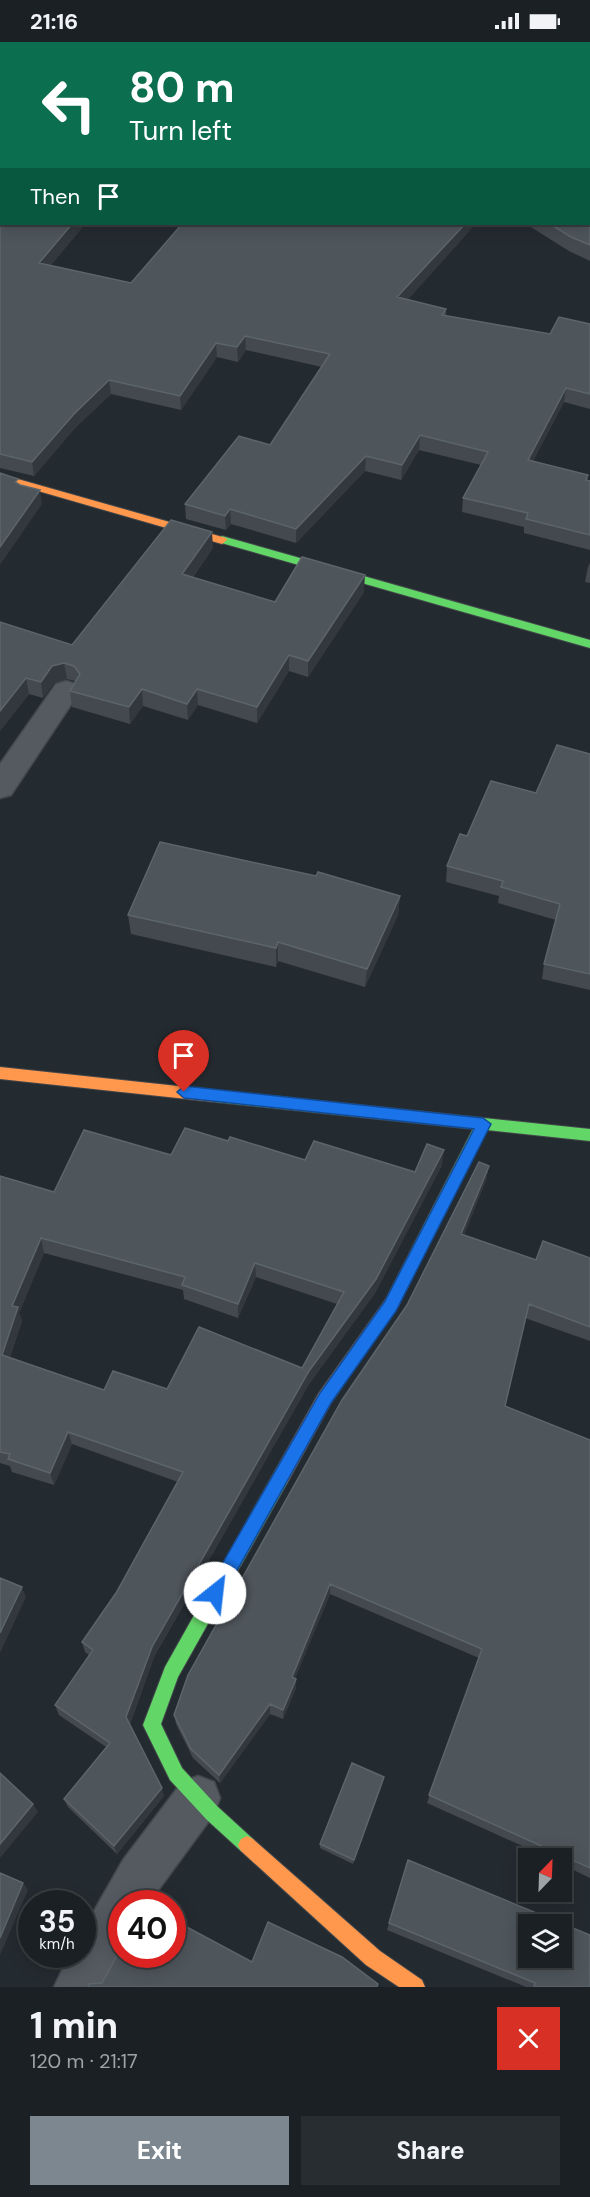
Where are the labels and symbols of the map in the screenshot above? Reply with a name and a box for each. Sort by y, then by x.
pin [158,1030,209,1092]
position arrow [183,1561,247,1625]
north arrow [518,1848,572,1902]
speed limit sign: 40 [108,1890,186,1968]

